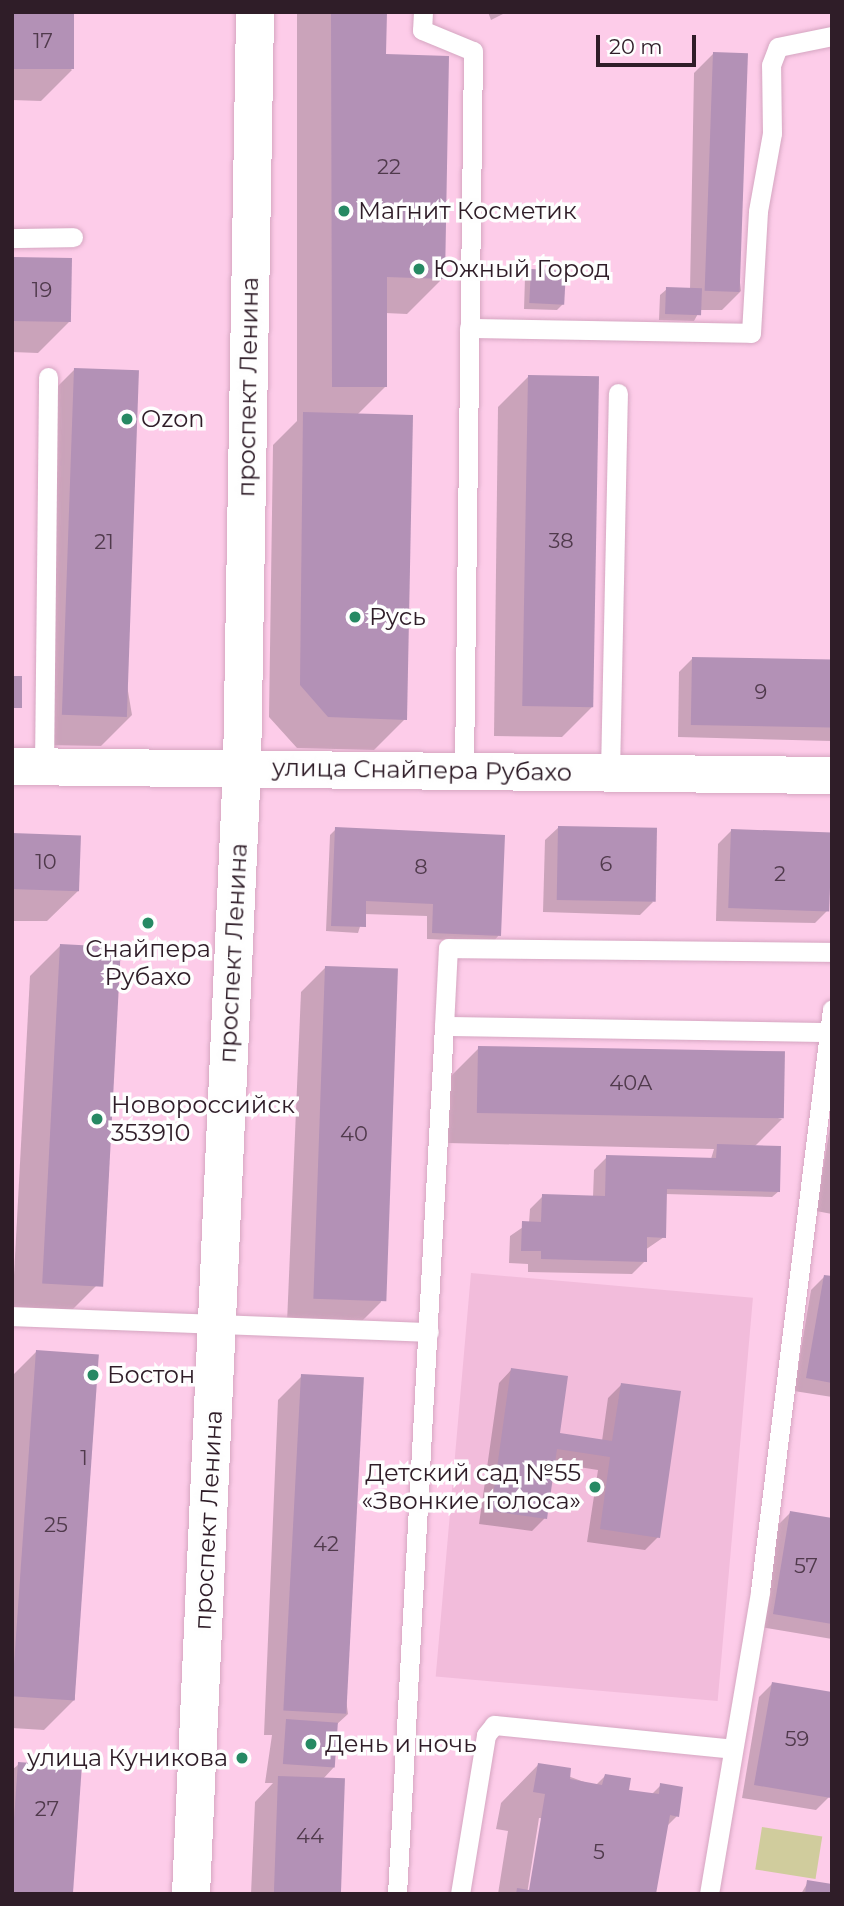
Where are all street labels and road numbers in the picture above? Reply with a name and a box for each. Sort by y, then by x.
street label: проспект Ленина [232,277,264,497]
street label: улица Снайпера Рубахо [272,753,572,787]
street label: проспект Ленина [213,842,253,1064]
street label: проспект Ленина [188,1409,228,1631]

